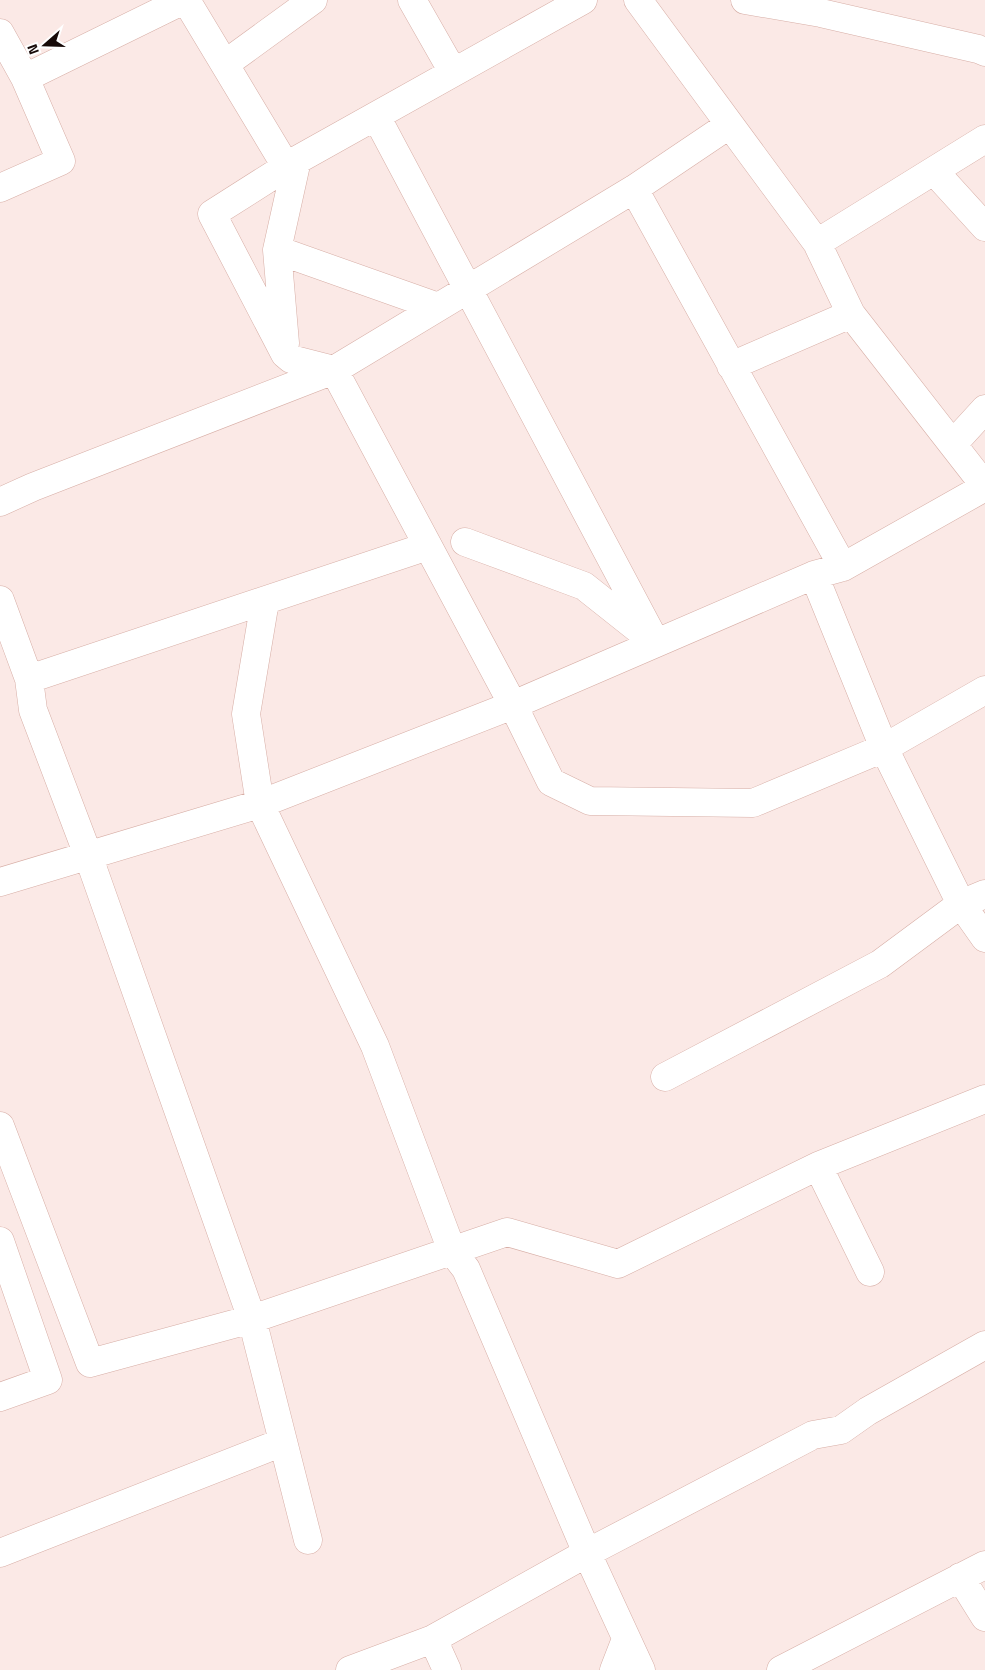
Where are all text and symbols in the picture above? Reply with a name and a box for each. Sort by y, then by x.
north arrow [20,20,70,70]
text: N [21,41,44,58]

